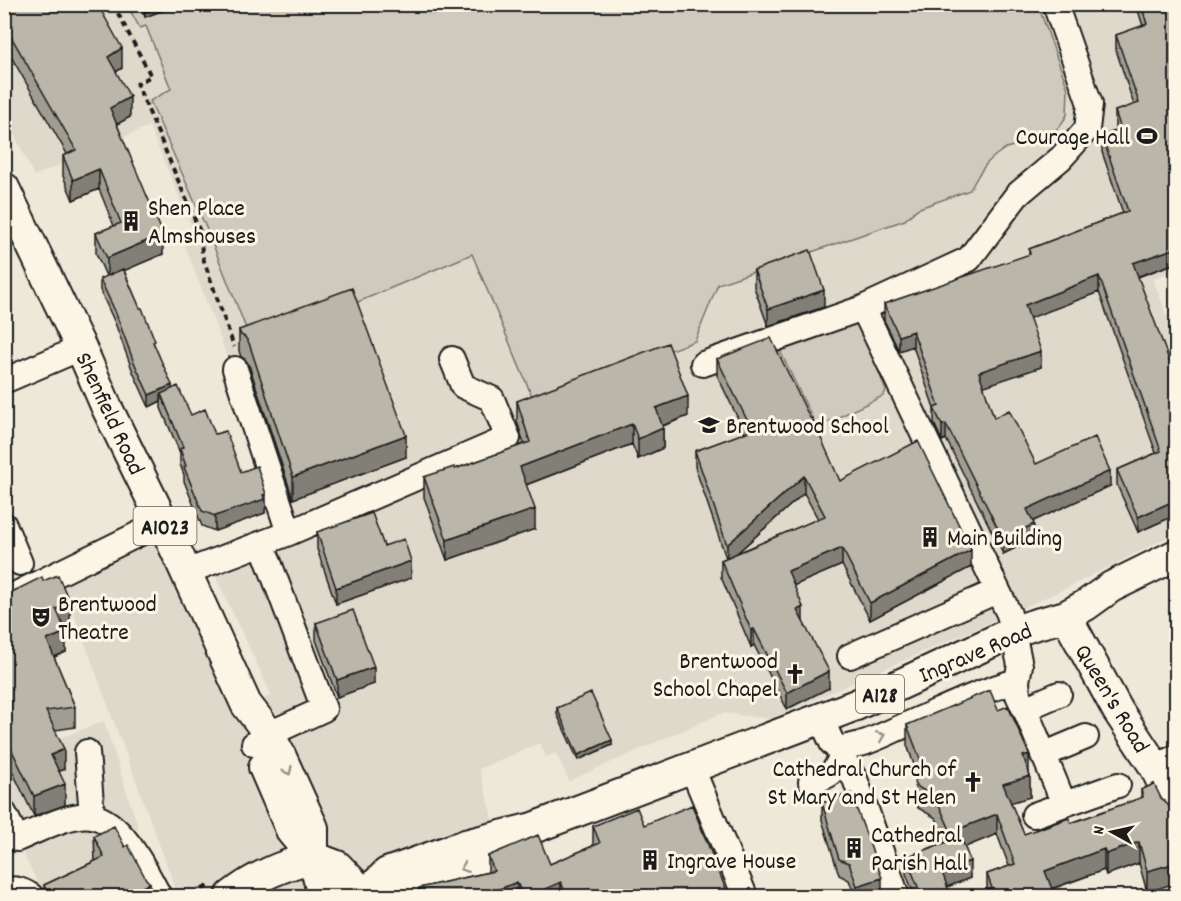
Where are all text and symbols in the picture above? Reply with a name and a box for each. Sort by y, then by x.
place label: Courage Hall [1015,122,1130,156]
sports icon: Courage Hall [1135,124,1159,148]
place label: Shen Place Almshouses [148,193,256,255]
building icon: Shen Place Almshouses [119,209,143,233]
street label: Shenfield Road [65,347,152,481]
place label: Brentwood School [726,411,889,445]
school or university icon: Brentwood School [697,413,721,437]
road number: A1023 [134,507,196,545]
place label: Main Building [947,523,1062,557]
building icon: Main Building [918,525,942,549]
place label: Brentwood Theatre [58,589,157,651]
theatre icon: Brentwood Theatre [29,605,53,629]
street label: Ingrave Road [914,616,1038,694]
street label: Queen's Road [1064,639,1156,760]
place label: Brentwood School Chapel [653,646,778,708]
church icon: Brentwood School Chapel [783,662,807,686]
road number: A128 [856,675,904,713]
one-way arrow [875,730,885,743]
place label: Cathedral Church of St Mary and St Helen [767,754,957,816]
one-way arrow [280,765,292,776]
church icon: Cathedral Church of St Mary and St Helen [961,770,985,794]
north arrow [1082,802,1142,862]
place label: Cathedral Parish Hall [871,820,968,882]
text: N [1088,825,1112,836]
building icon: Cathedral Parish Hall [842,836,866,860]
place label: Ingrave House [667,846,796,880]
building icon: Ingrave House [638,848,662,872]
one-way arrow [459,861,470,873]

